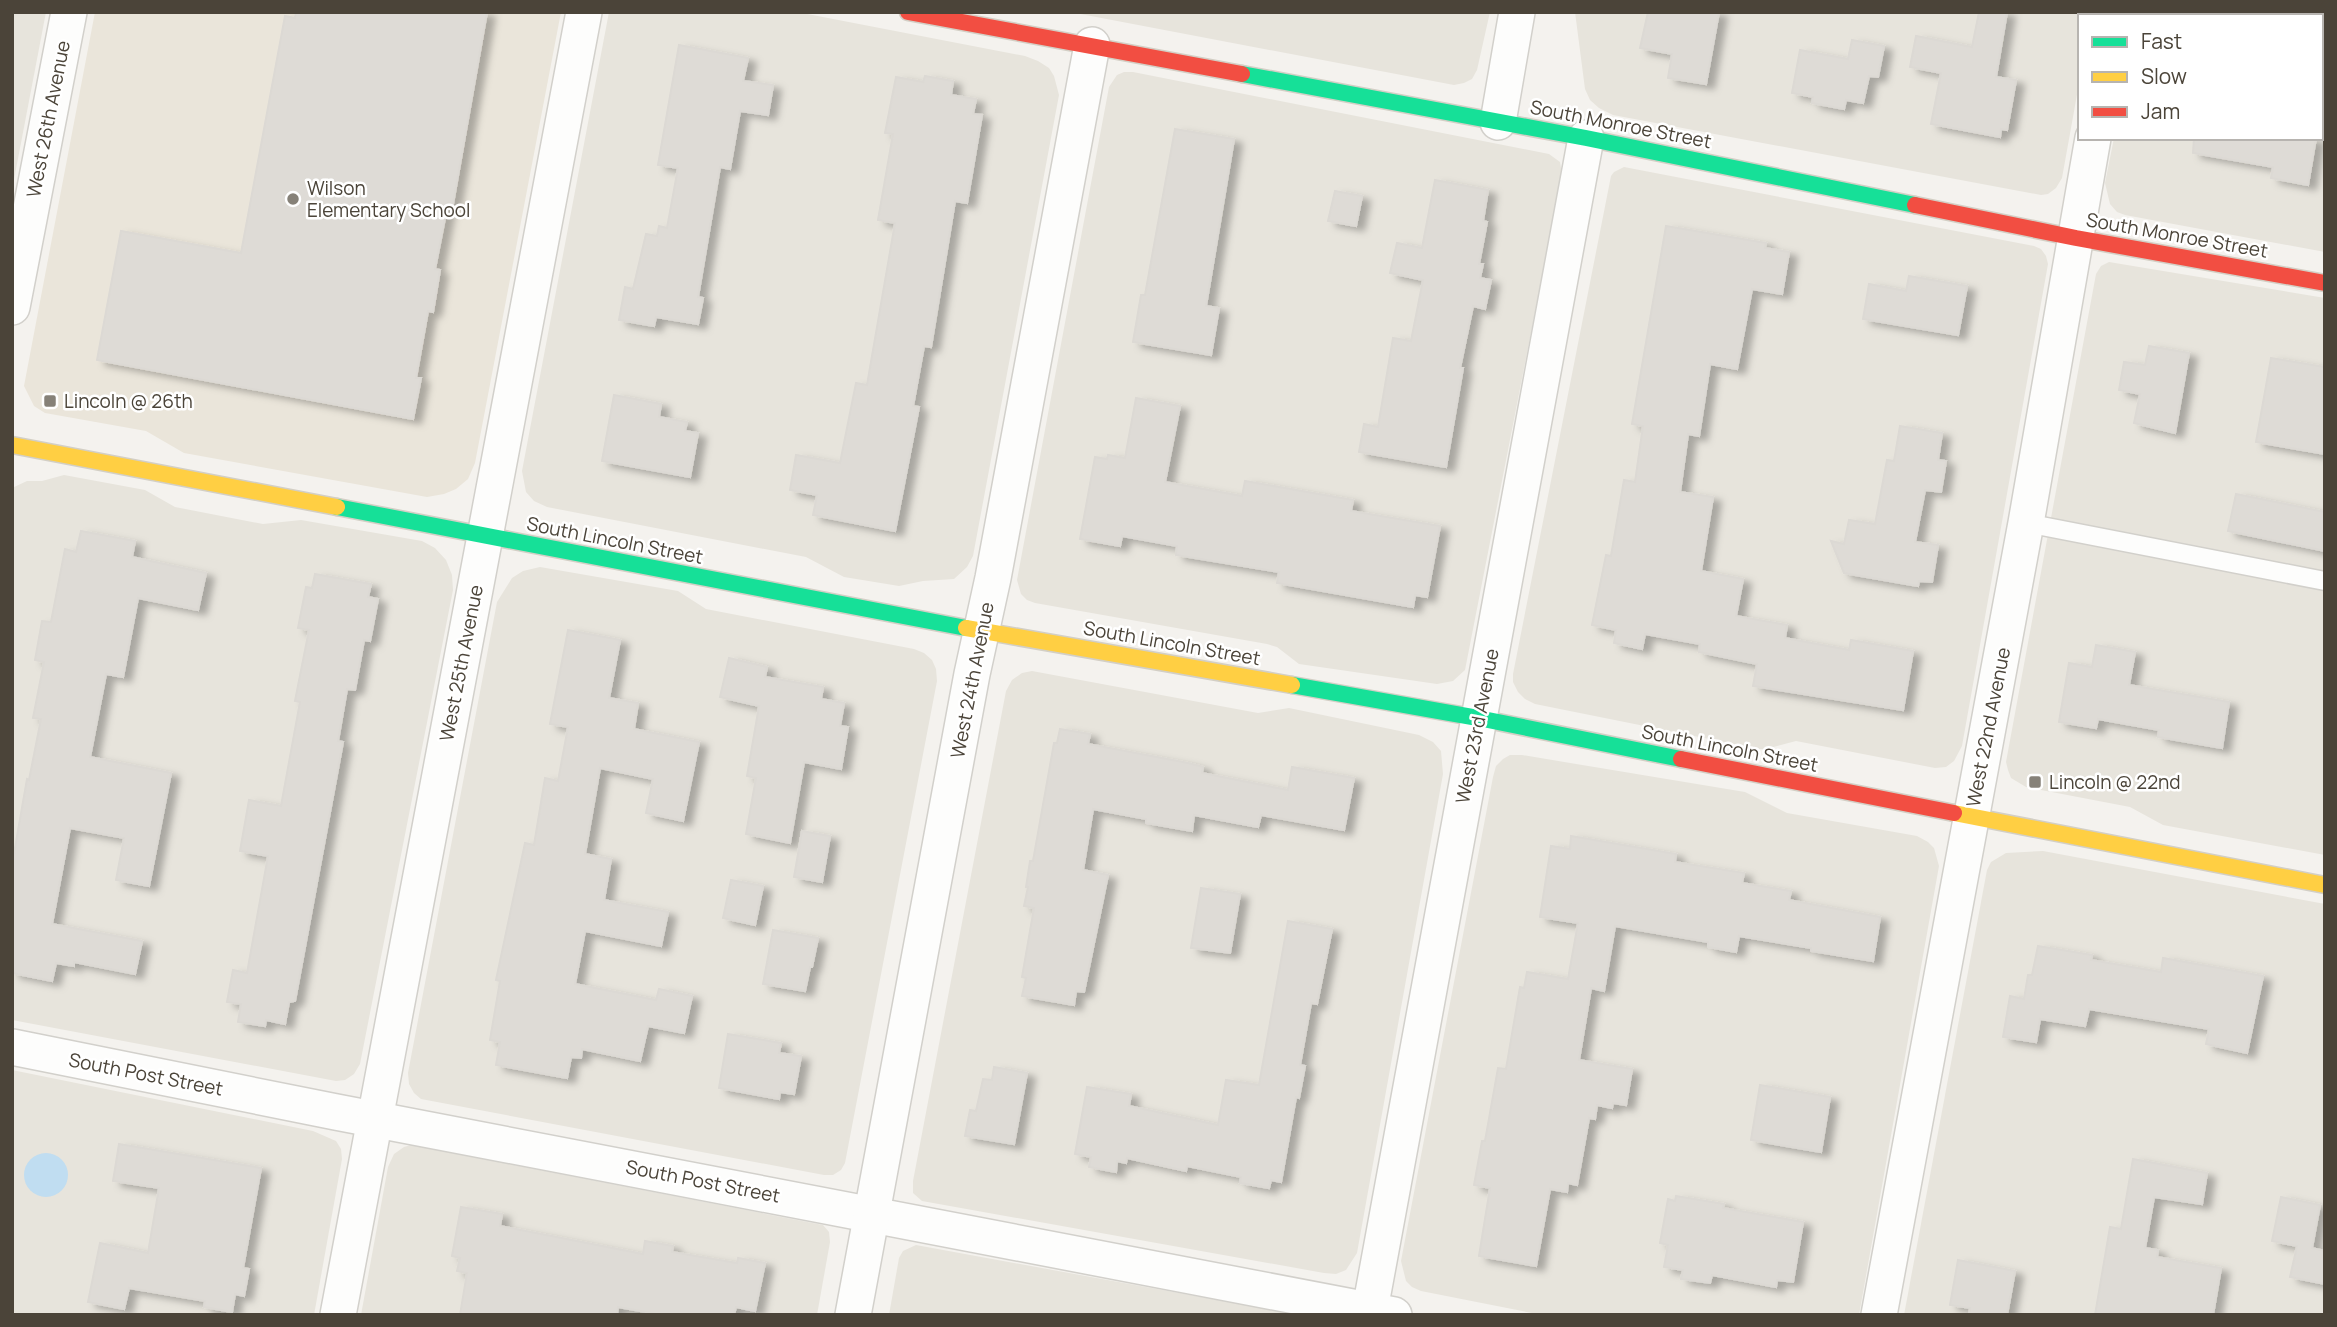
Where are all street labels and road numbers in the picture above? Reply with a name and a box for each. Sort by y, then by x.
street label: West 26th Avenue [20,38,76,200]
street label: South Monroe Street [1528,94,1714,154]
street label: South Monroe Street [2084,206,2270,264]
street label: South Lincoln Street [525,510,705,570]
street label: West 25th Avenue [433,583,489,743]
street label: West 24th Avenue [944,600,1000,760]
street label: South Lincoln Street [1082,615,1262,671]
street label: West 22nd Avenue [1960,645,2016,809]
street label: West 23rd Avenue [1449,646,1505,806]
street label: South Lincoln Street [1640,718,1820,778]
street label: South Post Street [67,1046,225,1102]
street label: South Post Street [624,1153,782,1209]

